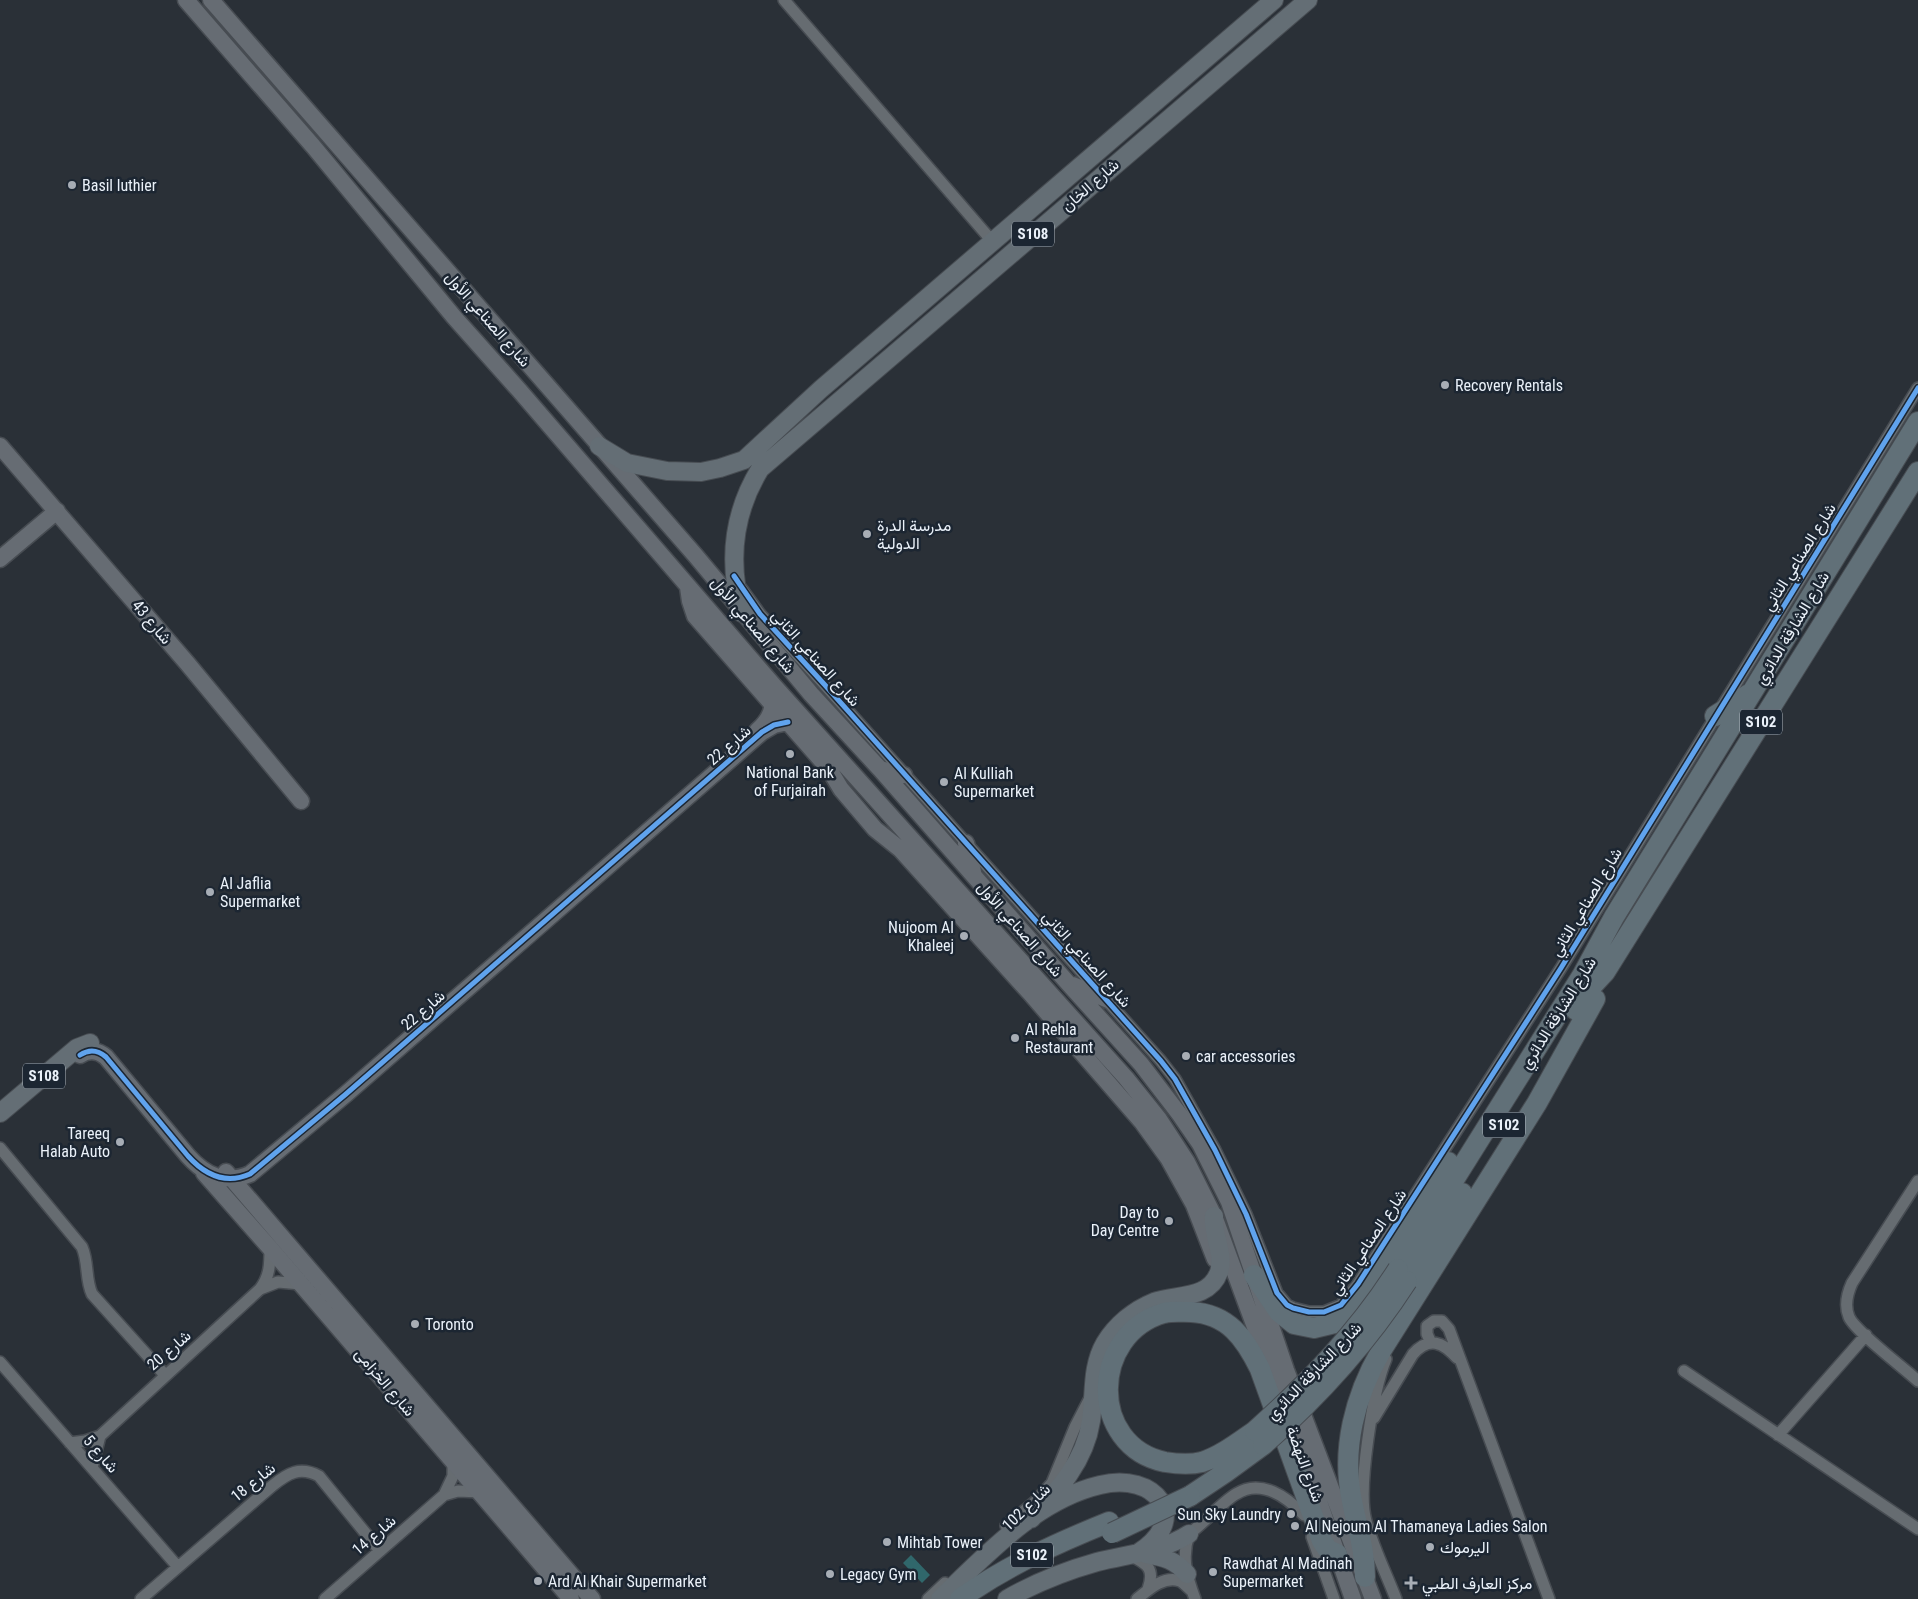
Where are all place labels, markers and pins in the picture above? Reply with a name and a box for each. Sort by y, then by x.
place label: Basil luthier [82,176,157,195]
marker: Basil luthier [66,179,78,191]
place label: Recovery Rentals [1455,376,1563,395]
marker: Recovery Rentals [1439,379,1451,391]
place label: مدرسة الدرة الدولية [877,516,951,554]
marker: مدرسة الدرة الدولية [861,528,873,540]
marker: National Bank of Furjairah [784,748,796,760]
place label: National Bank of Furjairah [746,763,835,800]
place label: Al Kulliah Supermarket [954,764,1034,801]
marker: Al Kulliah Supermarket [938,776,950,788]
place label: Al Jaflia Supermarket [220,874,300,911]
marker: Al Jaflia Supermarket [204,886,216,898]
place label: Nujoom Al Khaleej [888,918,954,955]
marker: Nujoom Al Khaleej [958,930,970,942]
place label: Al Rehla Restaurant [1025,1020,1093,1057]
marker: Al Rehla Restaurant [1009,1032,1021,1044]
place label: car accessories [1196,1047,1296,1066]
marker: car accessories [1180,1050,1192,1062]
place label: Tareeq Halab Auto [40,1124,110,1161]
marker: Tareeq Halab Auto [114,1136,126,1148]
place label: Day to Day Centre [1091,1203,1159,1240]
marker: Day to Day Centre [1163,1215,1175,1227]
place label: Toronto [425,1315,474,1334]
marker: Toronto [409,1318,421,1330]
place label: Sun Sky Laundry [1177,1505,1281,1524]
marker: Sun Sky Laundry [1285,1508,1297,1520]
place label: Al Nejoum Al Thamaneya Ladies Salon [1305,1517,1548,1536]
marker: Al Nejoum Al Thamaneya Ladies Salon [1289,1520,1301,1532]
place label: Mihtab Tower [897,1533,983,1552]
marker: Mihtab Tower [881,1536,893,1548]
place label: اليرموك [1440,1538,1489,1558]
marker: اليرموك [1424,1541,1436,1553]
place label: Rawdhat Al Madinah Supermarket [1223,1554,1352,1591]
place label: Legacy Gym [840,1565,917,1584]
marker: Rawdhat Al Madinah Supermarket [1207,1566,1219,1578]
marker: Legacy Gym [824,1568,836,1580]
place label: Ard Al Khair Supermarket [548,1572,707,1591]
place label: مركز العارف الطبي [1422,1574,1532,1597]
marker: Ard Al Khair Supermarket [532,1575,544,1587]
marker: مركز العارف الطبي [1404,1576,1418,1590]

